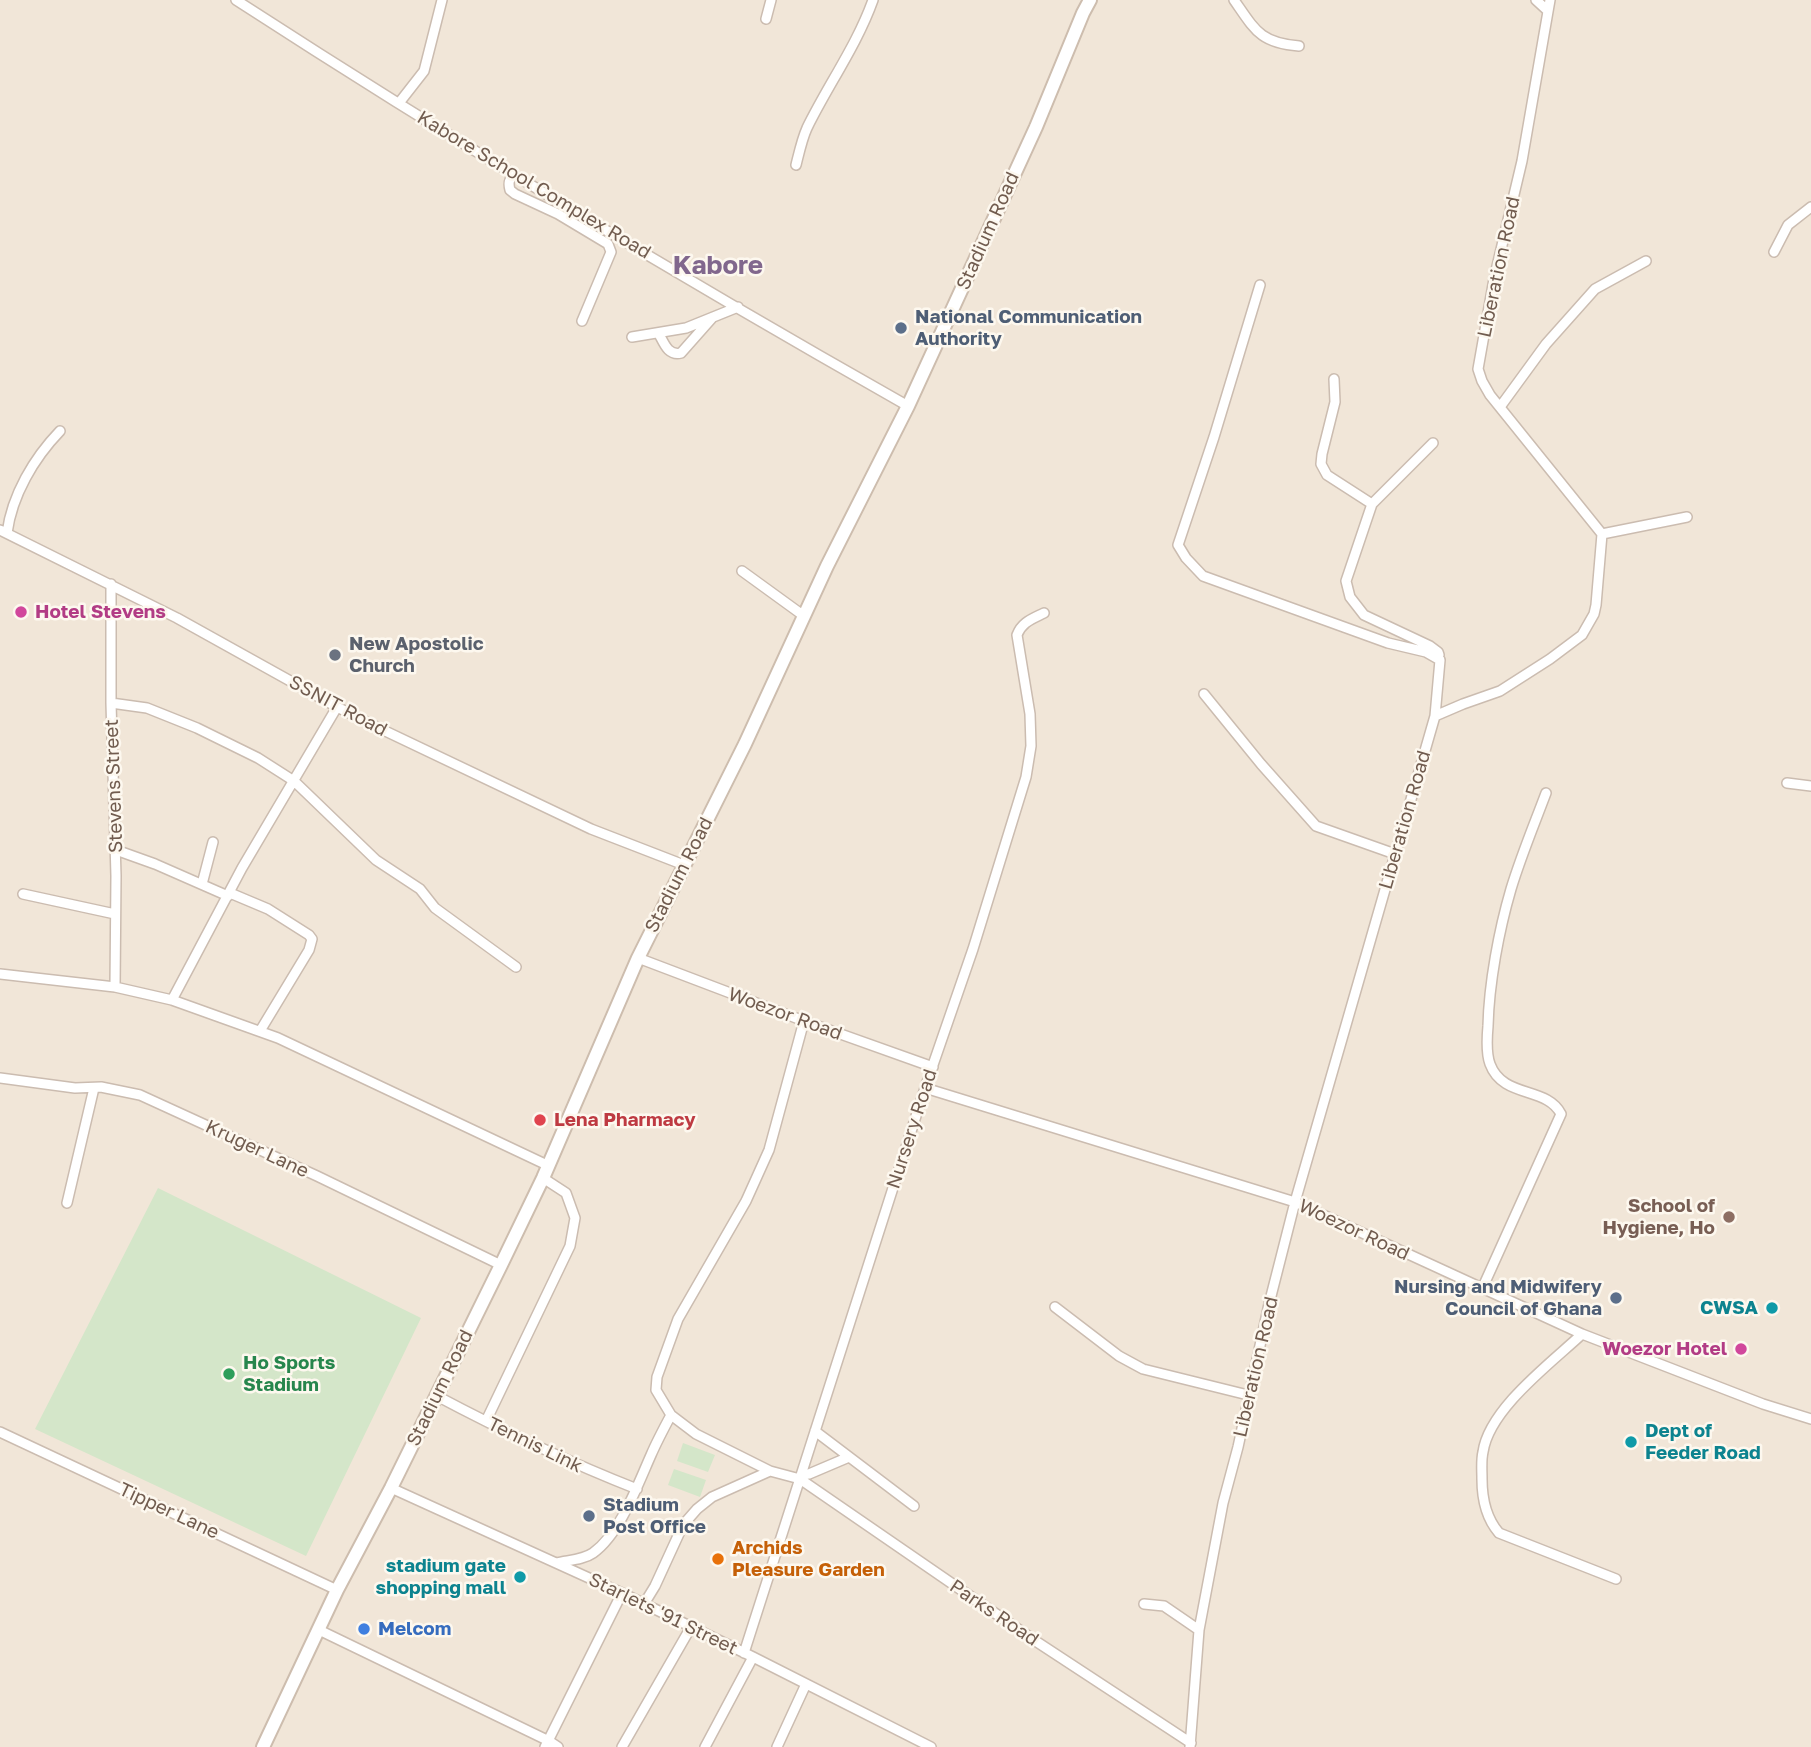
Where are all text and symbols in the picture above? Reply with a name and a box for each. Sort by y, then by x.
street label: Kabore School Complex Road [413,106,655,264]
street label: Stadium Road [952,169,1024,293]
street label: Liberation Road [1473,194,1525,340]
district label: Kabore [673,250,763,282]
place label: National Communication Authority [915,306,1142,350]
marker: National Communication Authority [893,320,909,336]
place label: Hotel Stevens [35,601,166,623]
marker: Hotel Stevens [13,604,29,620]
place label: New Apostolic Church [349,633,484,677]
marker: New Apostolic Church [327,647,343,663]
street label: SSNIT Road [285,671,391,741]
street label: Stevens Street [100,719,128,853]
street label: Liberation Road [1374,748,1436,892]
street label: Stadium Road [640,813,718,937]
street label: Woezor Road [725,983,845,1045]
street label: Nursery Road [882,1066,942,1192]
place label: Lena Pharmacy [554,1109,696,1131]
marker: Lena Pharmacy [532,1112,548,1128]
street label: Kruger Lane [202,1115,312,1183]
street label: Woezor Road [1295,1194,1413,1266]
place label: School of Hygiene, Ho [1602,1195,1715,1239]
marker: School of Hygiene, Ho [1721,1209,1737,1225]
place label: Nursing and Midwifery Council of Ghana [1394,1276,1602,1320]
marker: Nursing and Midwifery Council of Ghana [1608,1290,1624,1306]
street label: Liberation Road [1229,1295,1283,1439]
place label: CWSA [1700,1297,1758,1319]
marker: CWSA [1764,1300,1780,1316]
street label: Stadium Road [402,1326,478,1450]
place label: Woezor Hotel [1602,1338,1727,1360]
marker: Woezor Hotel [1733,1341,1749,1357]
place label: Ho Sports Stadium [243,1352,335,1396]
marker: Ho Sports Stadium [221,1366,237,1382]
street label: Tennis Link [484,1412,586,1478]
place label: Dept of Feeder Road [1645,1420,1761,1464]
marker: Dept of Feeder Road [1623,1434,1639,1450]
street label: Tipper Lane [115,1478,223,1544]
place label: Stadium Post Office [603,1494,706,1538]
marker: Stadium Post Office [581,1508,597,1524]
place label: Archids Pleasure Garden [732,1537,885,1581]
marker: Archids Pleasure Garden [710,1551,726,1567]
place label: stadium gate shopping mall [376,1555,506,1599]
street label: Starlets '91 Street [585,1568,741,1660]
marker: stadium gate shopping mall [512,1569,528,1585]
street label: Parks Road [945,1575,1043,1651]
place label: Melcom [378,1618,451,1640]
marker: Melcom [356,1621,372,1637]

